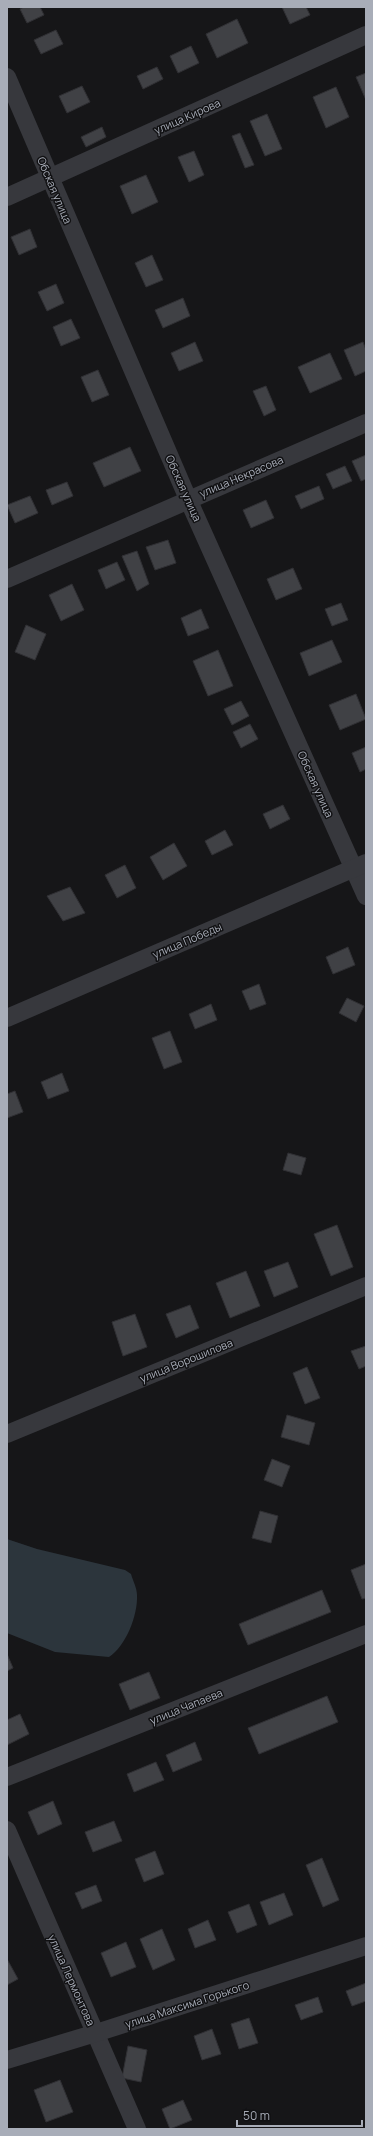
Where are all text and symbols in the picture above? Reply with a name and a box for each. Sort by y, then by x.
street label: улица Кирова [151,95,223,137]
street label: Обская улица [34,154,76,226]
street label: Обская улица [163,452,205,524]
street label: улица Некрасова [197,452,285,500]
street label: Обская улица [295,748,337,820]
street label: улица Победы [150,919,224,961]
street label: улица Ворошилова [137,1335,235,1385]
street label: улица Чапаева [147,1685,225,1727]
street label: улица Лермонтова [45,1932,99,2028]
street label: улица Максима Горького [123,1977,251,2031]
scale bar [237,2102,362,2128]
text: 50 m [243,2107,270,2124]

